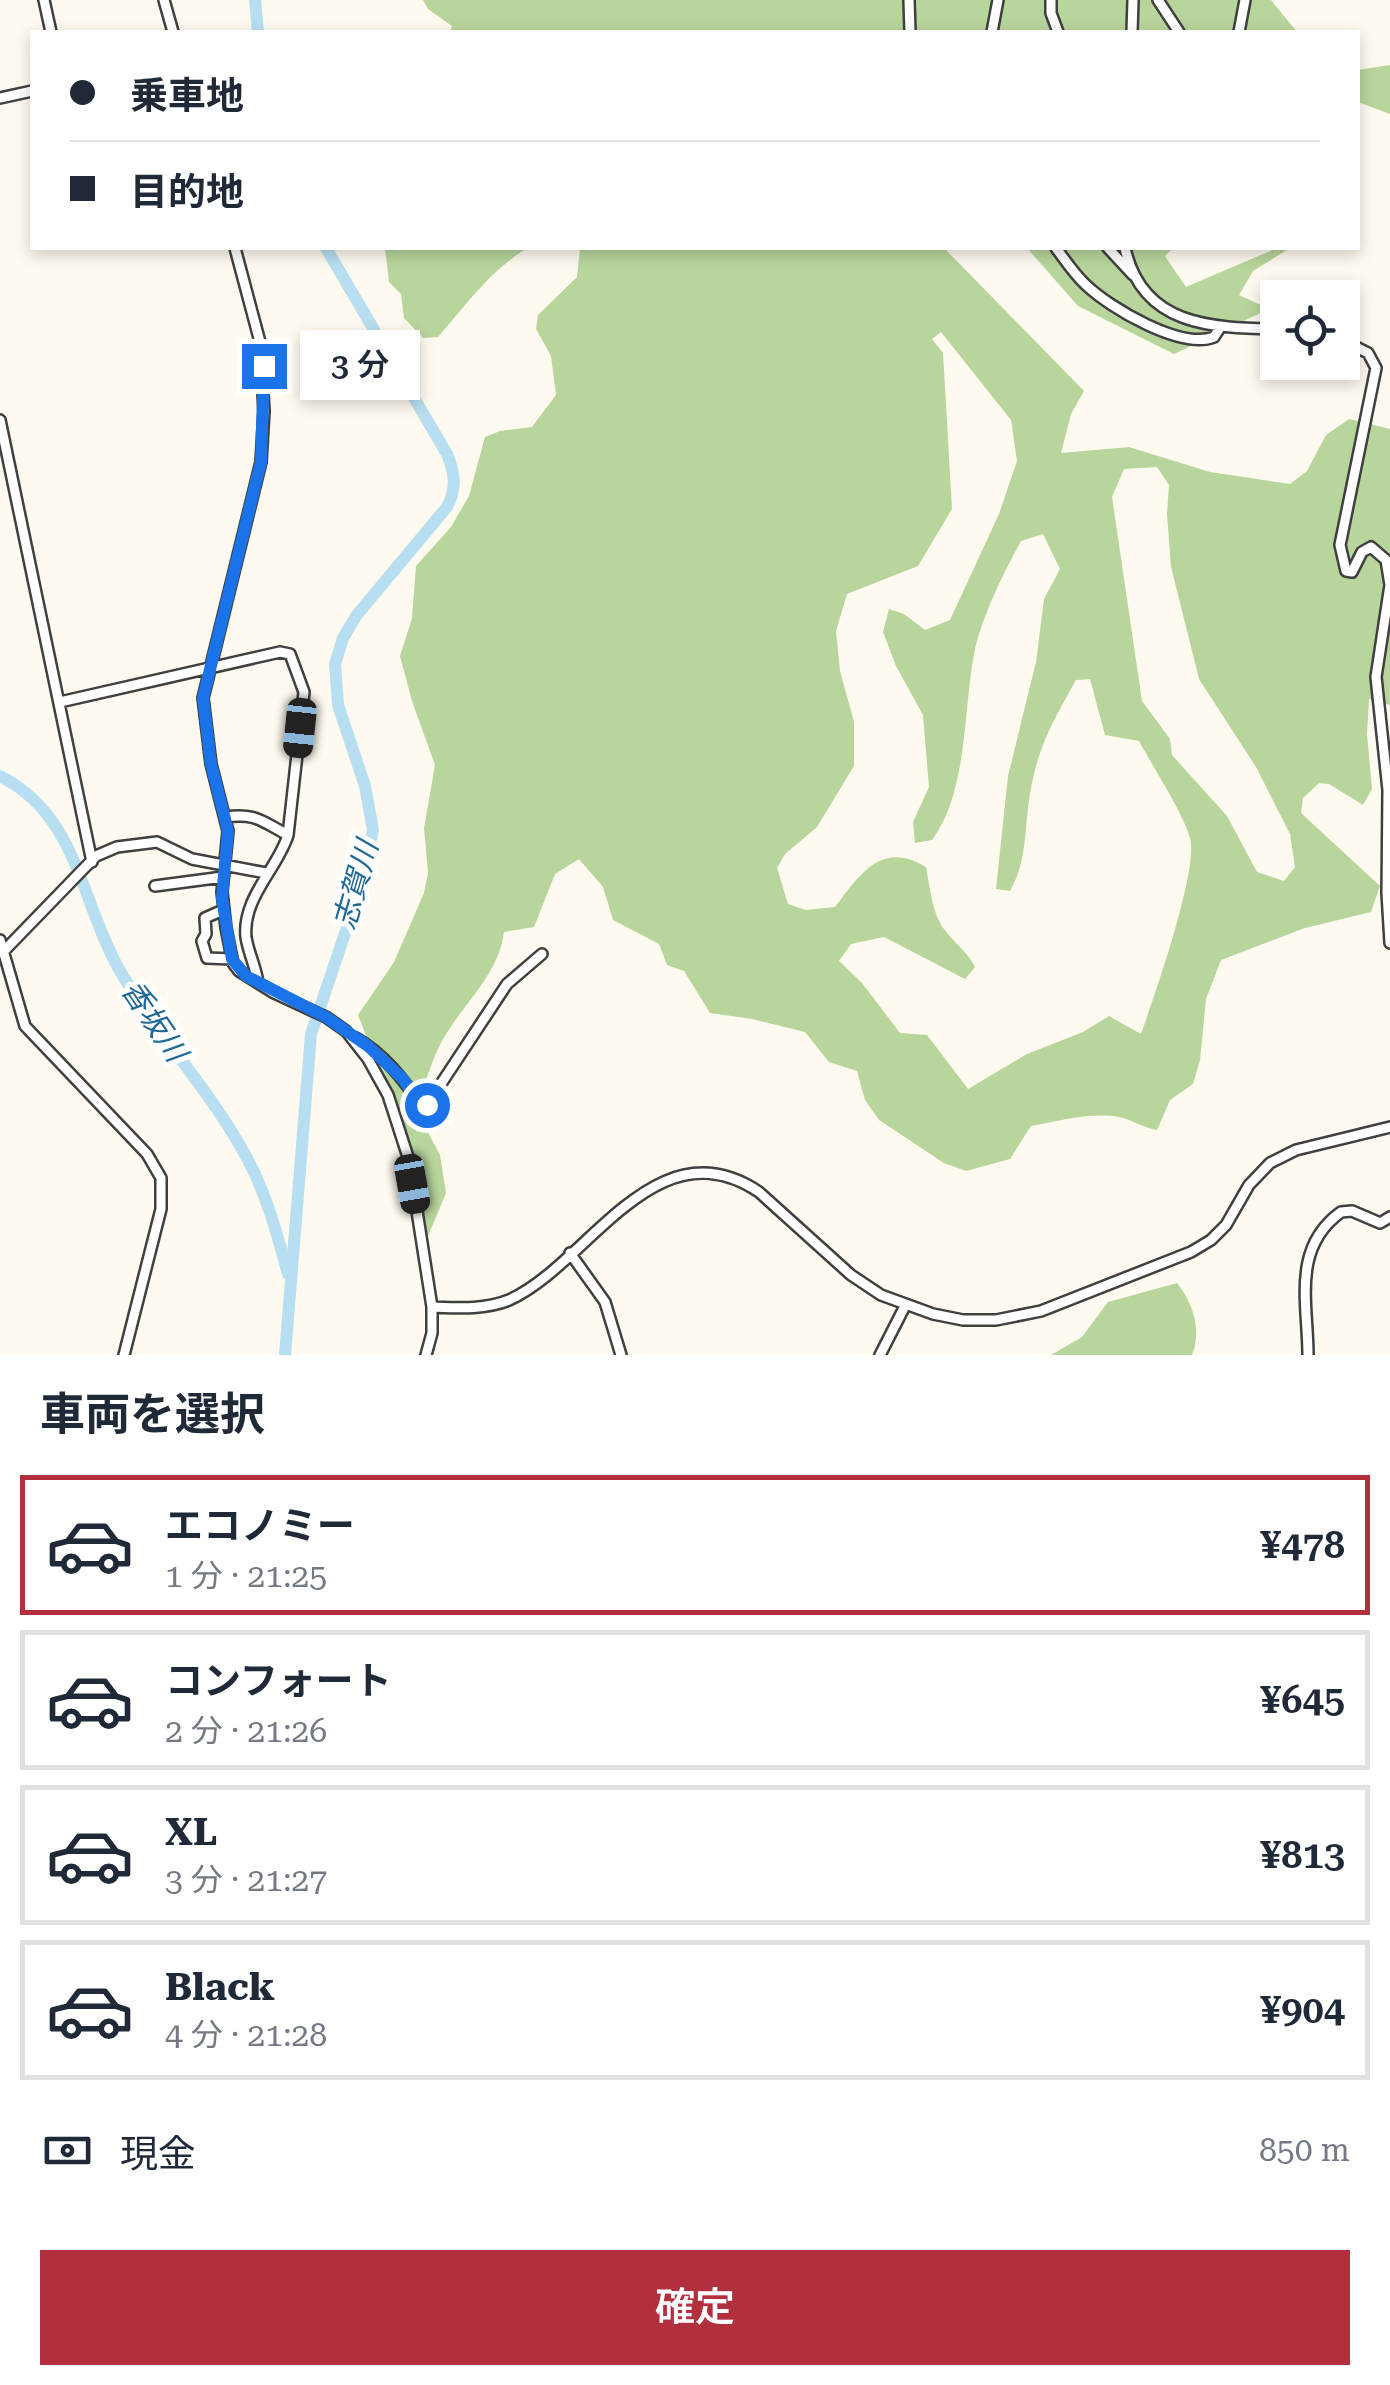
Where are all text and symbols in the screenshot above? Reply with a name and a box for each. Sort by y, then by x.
text: 乗車地 [130,74,244,118]
text: 目的地 [130,170,244,214]
map controls [1260,280,1360,380]
button: locate [1260,280,1360,380]
callout: 3 分 [299,331,419,401]
route end [242,344,287,389]
text: 3 分 [331,346,389,384]
car [282,697,318,759]
water label: 志賀川 [326,834,386,933]
water label: 香坂川 [115,974,196,1070]
route start [405,1083,450,1128]
car [392,1152,432,1216]
text: 車両を選択 [40,1388,265,1441]
icon: car [45,1500,135,1590]
text: エコノミー [165,1504,355,1548]
text: ¥478 [1260,1523,1345,1567]
text: 1 分 · 21:25 [165,1557,327,1595]
icon: car [45,1655,135,1745]
text: コンフォート [165,1659,392,1703]
text: ¥645 [1260,1678,1345,1722]
text: 2 分 · 21:26 [165,1712,327,1750]
icon: car [45,1810,135,1900]
text: XL [165,1810,217,1854]
text: ¥813 [1260,1833,1345,1877]
text: 3 分 · 21:27 [165,1861,327,1899]
icon: car [45,1965,135,2055]
text: Black [165,1965,275,2009]
text: ¥904 [1260,1988,1345,2032]
text: 4 分 · 21:28 [165,2016,327,2054]
icon: cash [40,2123,95,2178]
text: 850 m [1259,2131,1350,2169]
text: 現金 [120,2132,196,2176]
button: 確定 [40,2250,1350,2365]

